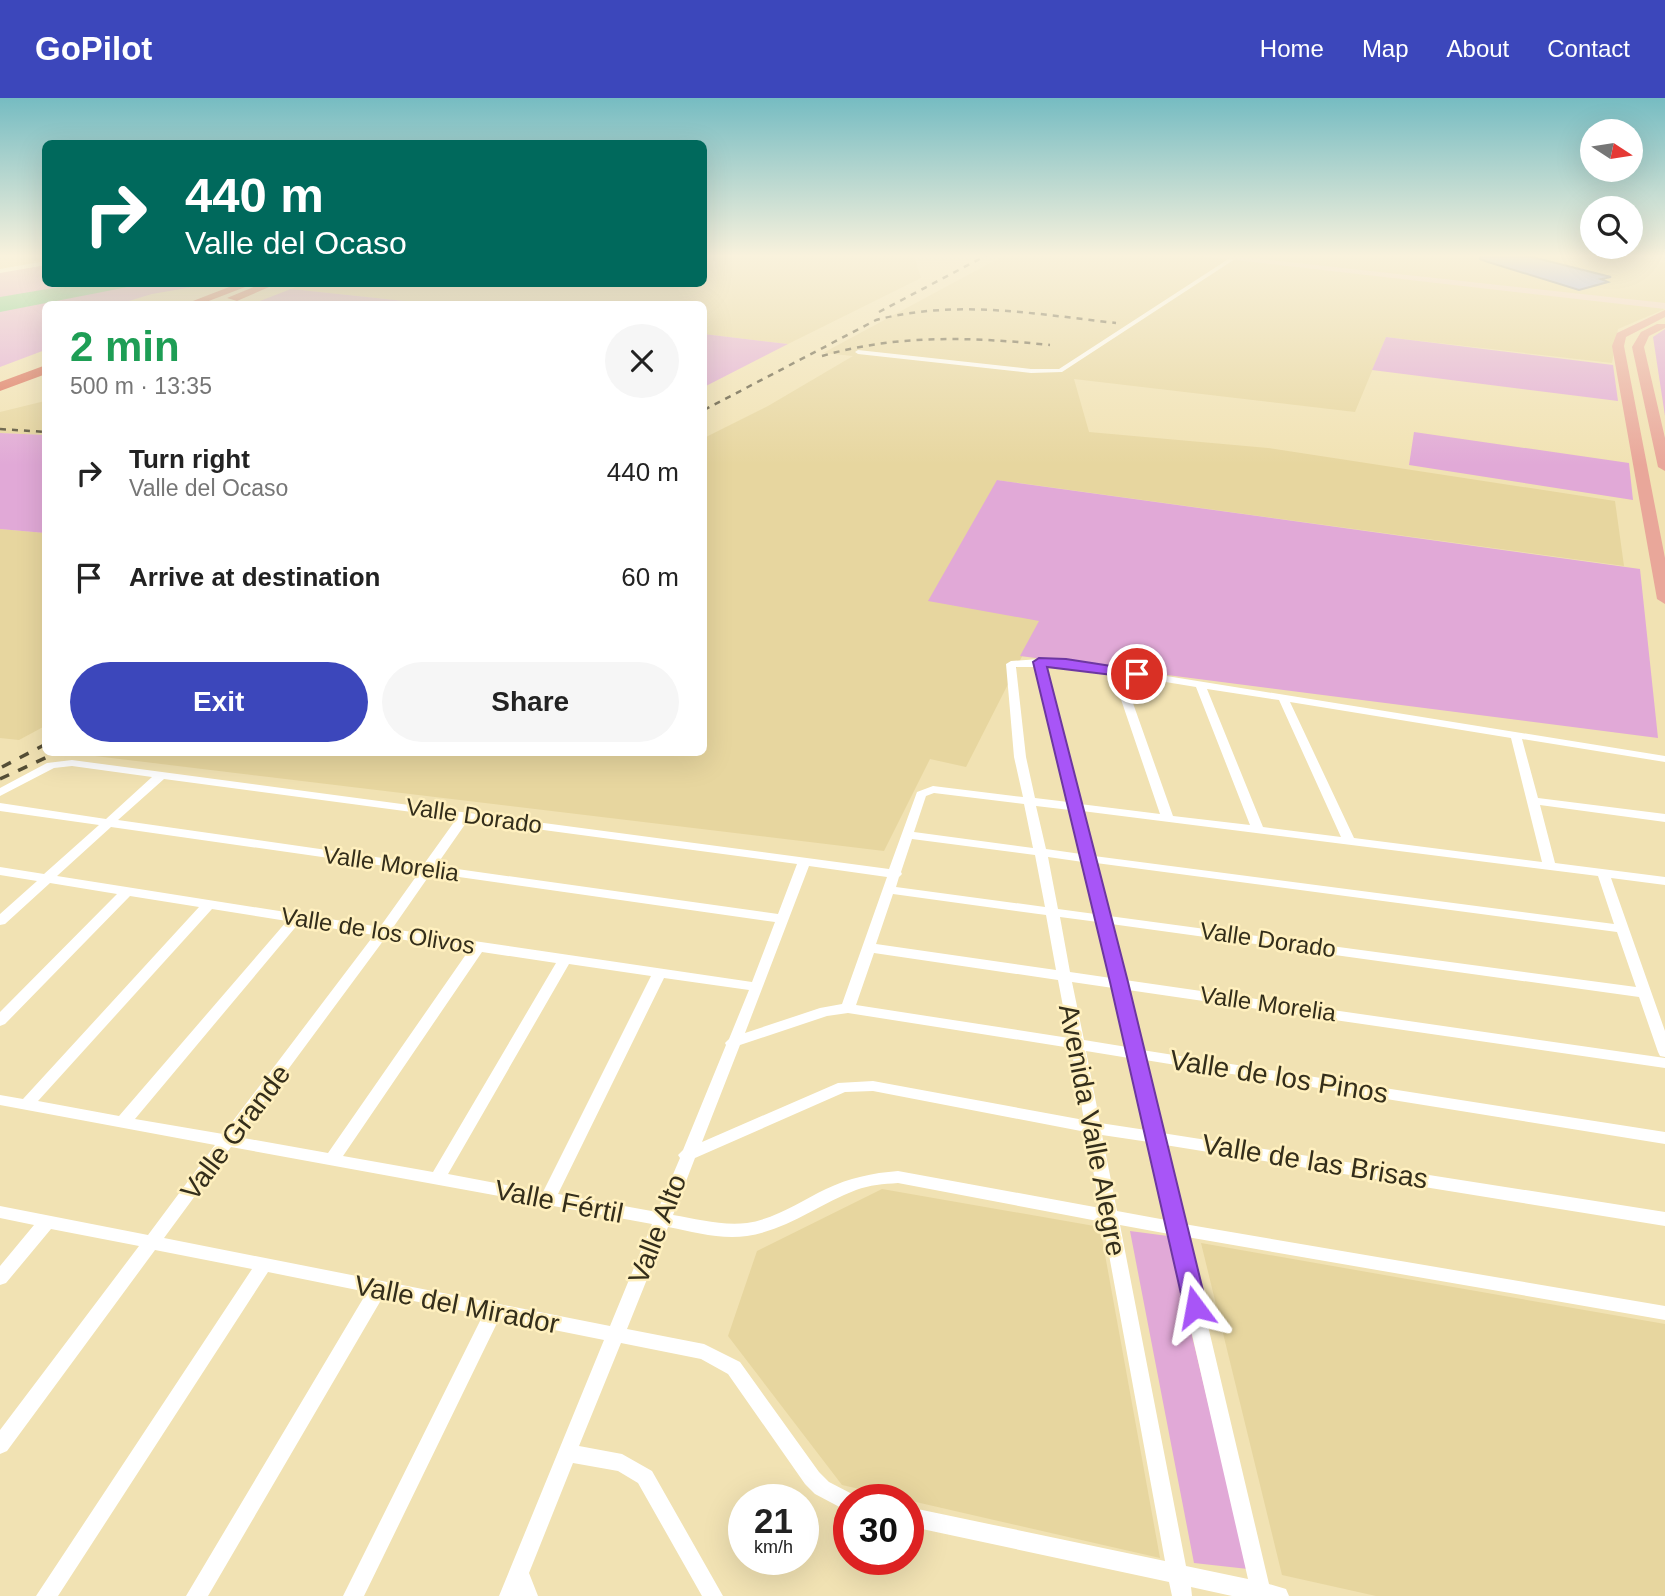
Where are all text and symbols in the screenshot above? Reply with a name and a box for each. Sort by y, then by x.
text: GoPilot [35,30,152,67]
text: Home [1260,35,1324,62]
text: Map [1362,35,1409,62]
text: About [1447,35,1509,62]
text: Contact [1547,35,1630,62]
north arrow [1580,119,1643,182]
map controls [1580,119,1643,259]
icon: right [70,168,161,259]
text: 440 m [185,168,324,222]
button: search [1580,196,1643,259]
text: Valle del Ocaso [185,225,407,261]
text: 2 min [70,323,180,370]
button: close [605,324,679,398]
text: 500 m · 13:35 [70,373,212,399]
text: Turn right [129,444,250,474]
icon: right [70,454,108,492]
text: 440 m [607,457,679,487]
text: Valle del Ocaso [129,475,288,501]
icon: arrive [70,559,108,597]
text: Arrive at destination [129,562,380,592]
text: 60 m [621,562,679,592]
pin [1107,644,1167,704]
icon: arrive [1118,655,1156,693]
button: Exit [70,662,368,742]
button: Share [382,662,679,742]
street label: Valle Dorado [404,793,544,838]
street label: Valle Morelia [321,841,461,886]
street label: Valle de los Olivos [279,902,477,959]
street label: Valle Dorado [1198,917,1338,962]
street label: Valle Morelia [1198,981,1338,1026]
street label: Avenida Valle Alegre [1053,1002,1132,1259]
street label: Valle de los Pinos [1168,1044,1390,1109]
street label: Valle Grande [174,1059,296,1206]
street label: Valle de las Brisas [1200,1128,1430,1195]
street label: Valle Alto [622,1170,692,1288]
street label: Valle Fértil [492,1174,626,1229]
street label: Valle del Mirador [352,1269,562,1340]
position arrow [1158,1270,1232,1344]
speed limit sign: 30 [833,1484,924,1575]
text: 21 [754,1501,793,1540]
text: km/h [754,1537,793,1557]

